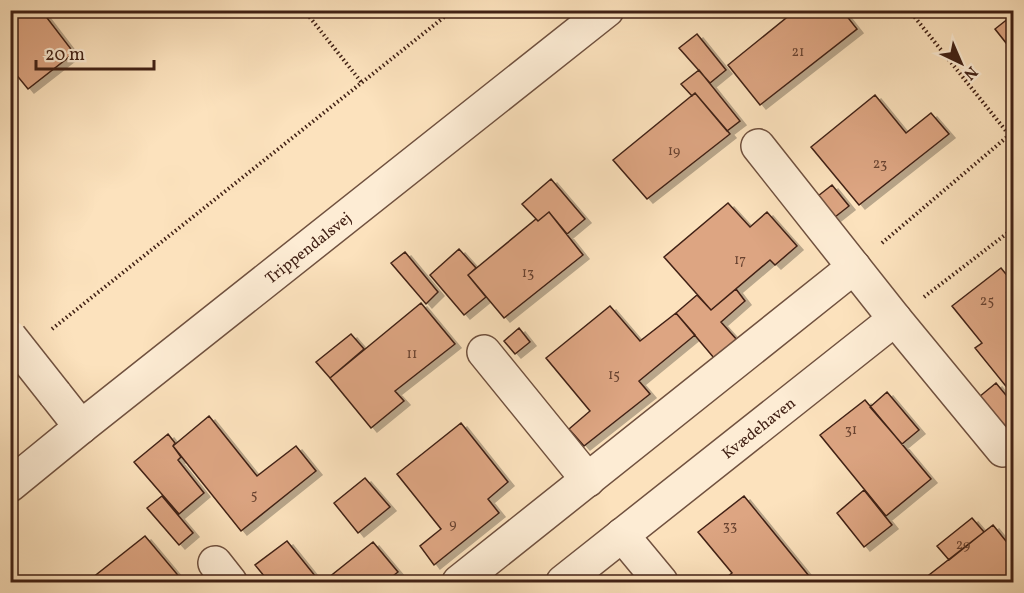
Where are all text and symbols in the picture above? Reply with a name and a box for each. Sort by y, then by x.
scale bar [36,33,154,71]
north arrow [931,33,991,93]
text: 20 m [45,43,85,68]
house number: 21 [792,43,804,62]
text: N [958,60,982,85]
house number: 19 [668,142,680,161]
house number: 23 [873,155,887,174]
street label: Trippendalsvej [261,208,357,290]
house number: 17 [734,251,746,270]
house number: 13 [522,264,534,283]
house number: 25 [980,292,994,311]
house number: 11 [407,345,417,364]
house number: 15 [608,366,620,385]
street label: Kvædehaven [718,393,801,465]
house number: 31 [845,421,857,440]
house number: 5 [251,486,257,505]
house number: 9 [449,515,457,534]
house number: 33 [723,517,737,536]
house number: 29 [956,536,970,555]

